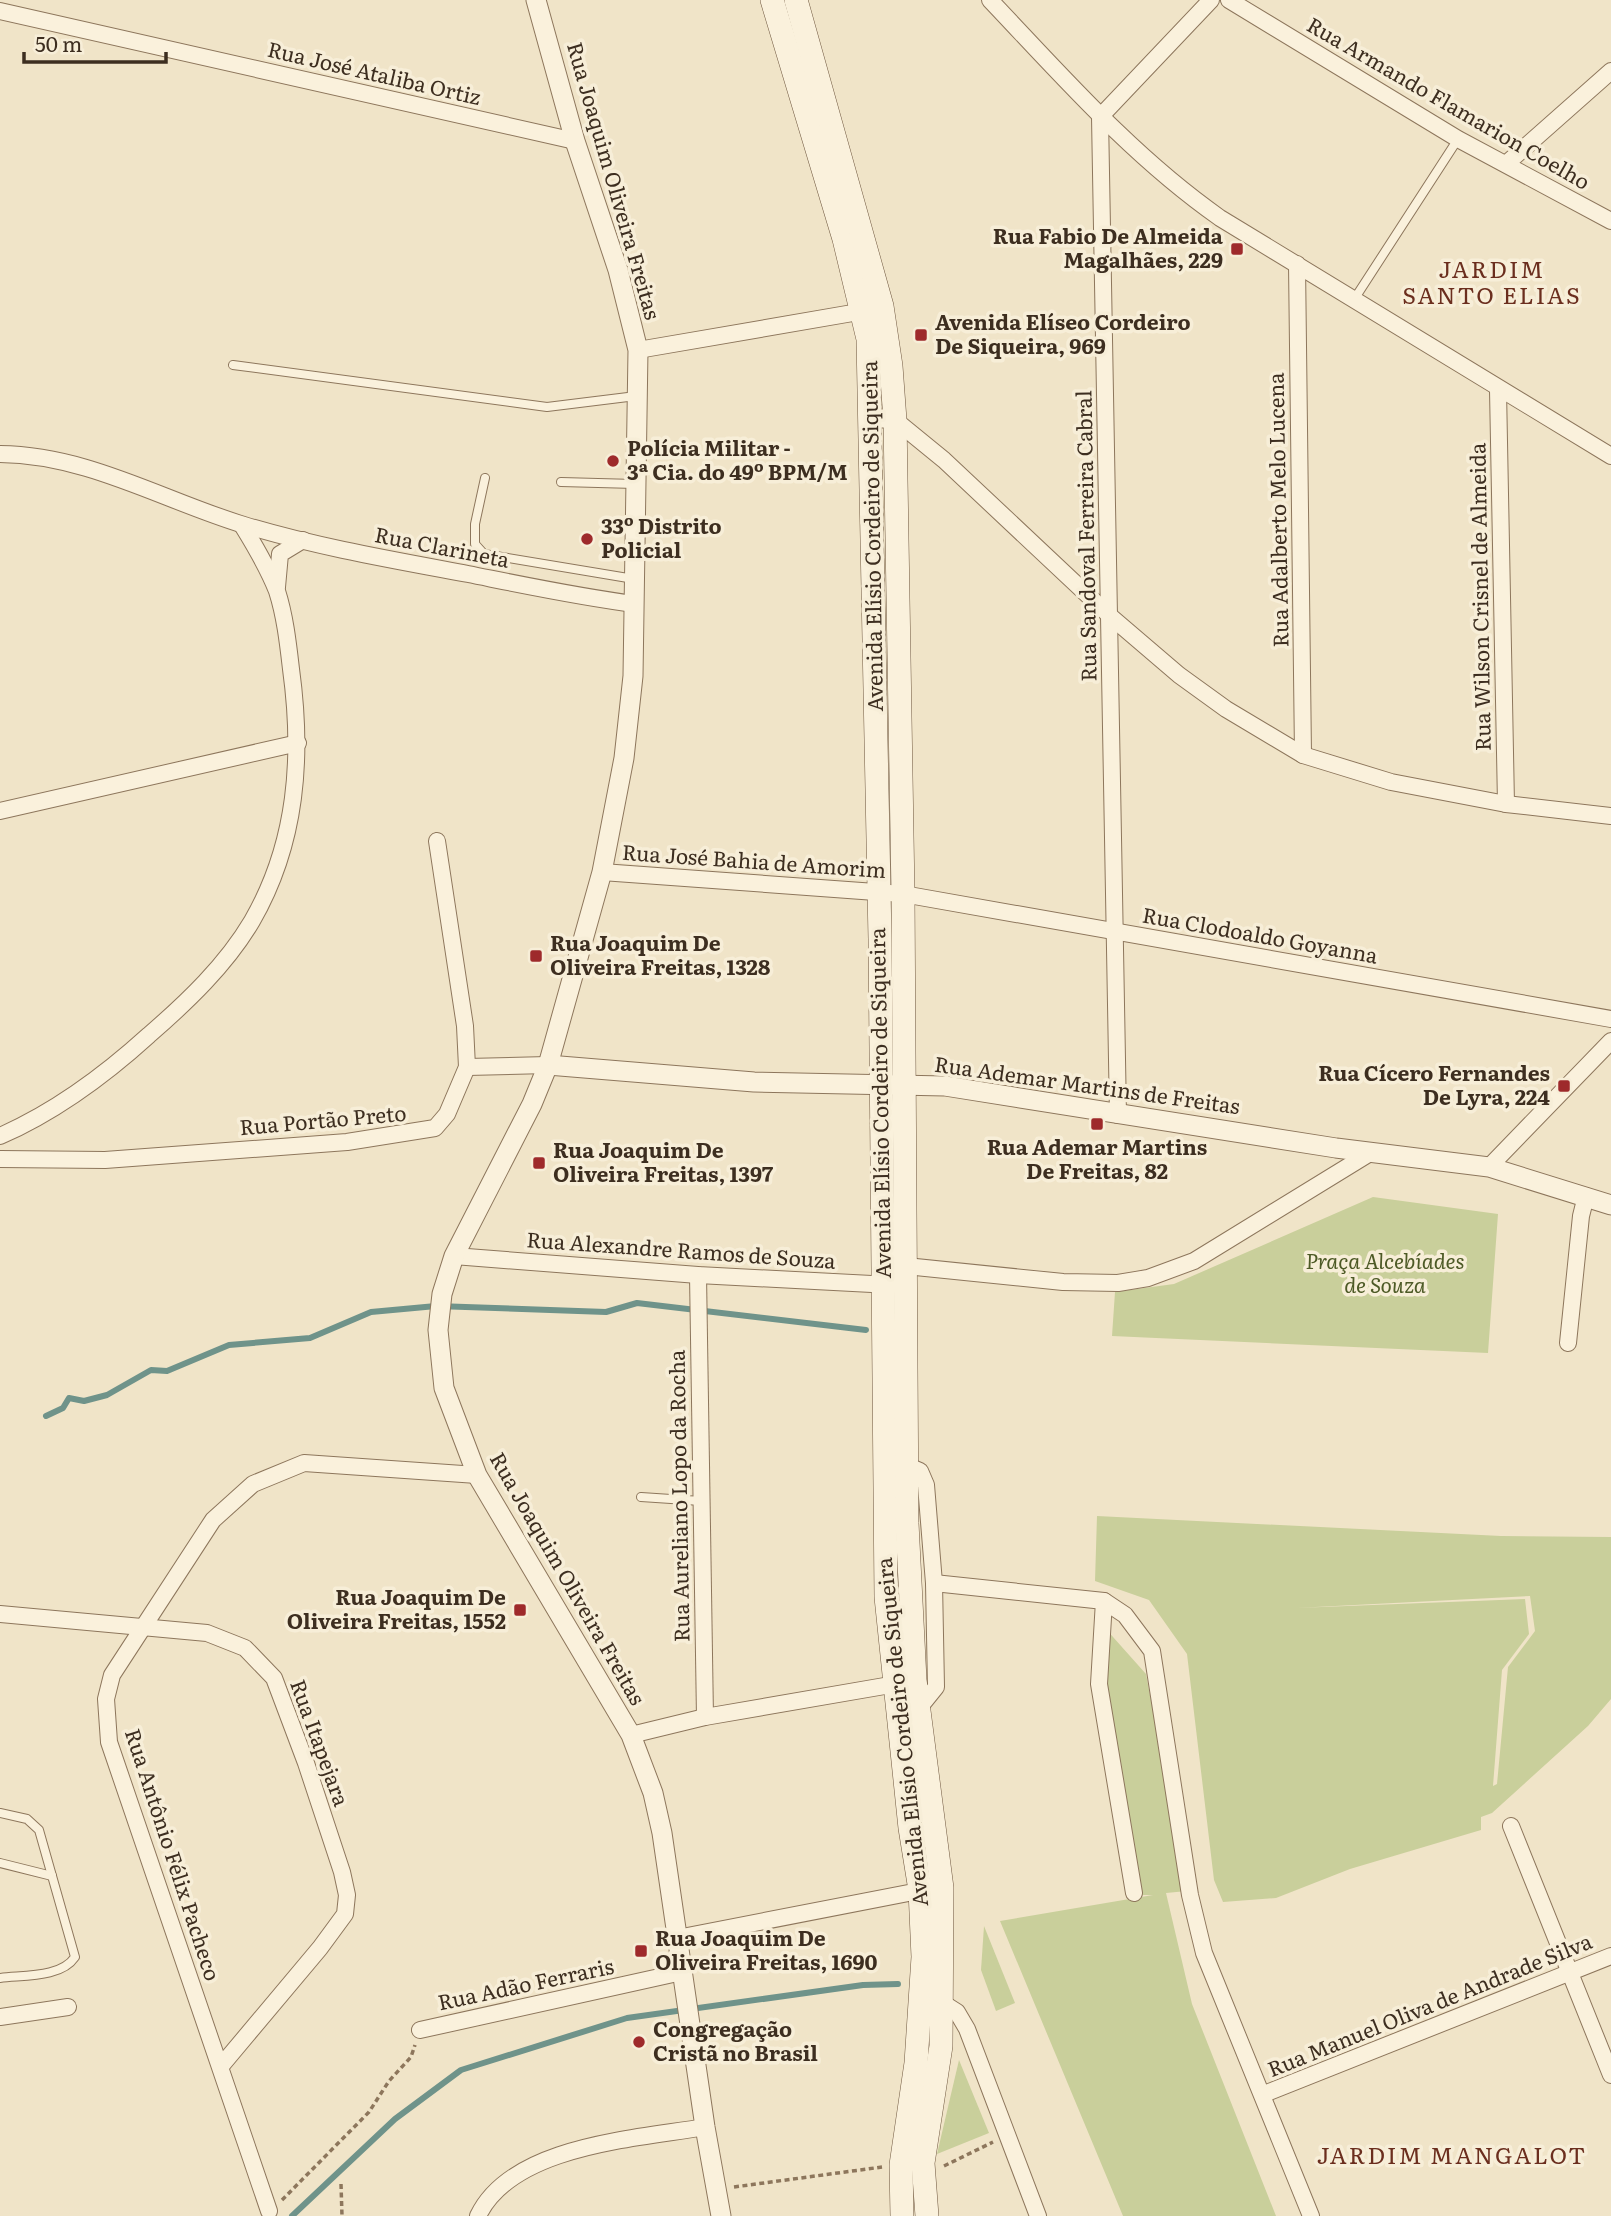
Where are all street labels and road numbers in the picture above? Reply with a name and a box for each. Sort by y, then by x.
street label: Rua Armando Flamarion Coelho [1302,8,1597,196]
street label: Rua José Ataliba Ortiz [265,32,484,111]
street label: Rua Joaquim Oliveira Freitas [561,38,670,323]
street label: Avenida Elísio Cordeiro de Siqueira [852,360,889,712]
street label: Rua Adalberto Melo Lucena [1259,372,1294,648]
street label: Rua Sandoval Ferreira Cabral [1066,390,1103,682]
street label: Rua Wilson Crisnel de Almeida [1460,442,1497,752]
street label: Rua Clarineta [372,517,513,574]
street label: Rua José Bahia de Amorim [621,835,887,884]
street label: Rua Clodoaldo Goyanna [1140,898,1381,970]
street label: Avenida Elísio Cordeiro de Siqueira [860,927,897,1279]
street label: Rua Ademar Martins de Freitas [933,1047,1242,1120]
street label: Rua Portão Preto [238,1096,408,1141]
street label: Rua Alexandre Ramos de Souza [526,1222,838,1275]
street label: Rua Aureliano Lopo da Rocha [659,1349,696,1643]
street label: Rua Joaquim Oliveira Freitas [484,1446,654,1710]
street label: Avenida Elísio Cordeiro de Siqueira [867,1555,934,1908]
street label: Rua Itapejara [284,1674,359,1811]
street label: Rua Antônio Félix Pacheco [119,1724,230,1984]
street label: Rua Manuel Oliva de Andrade Silva [1262,1924,1597,2083]
street label: Rua Adão Ferraris [435,1949,616,2016]

